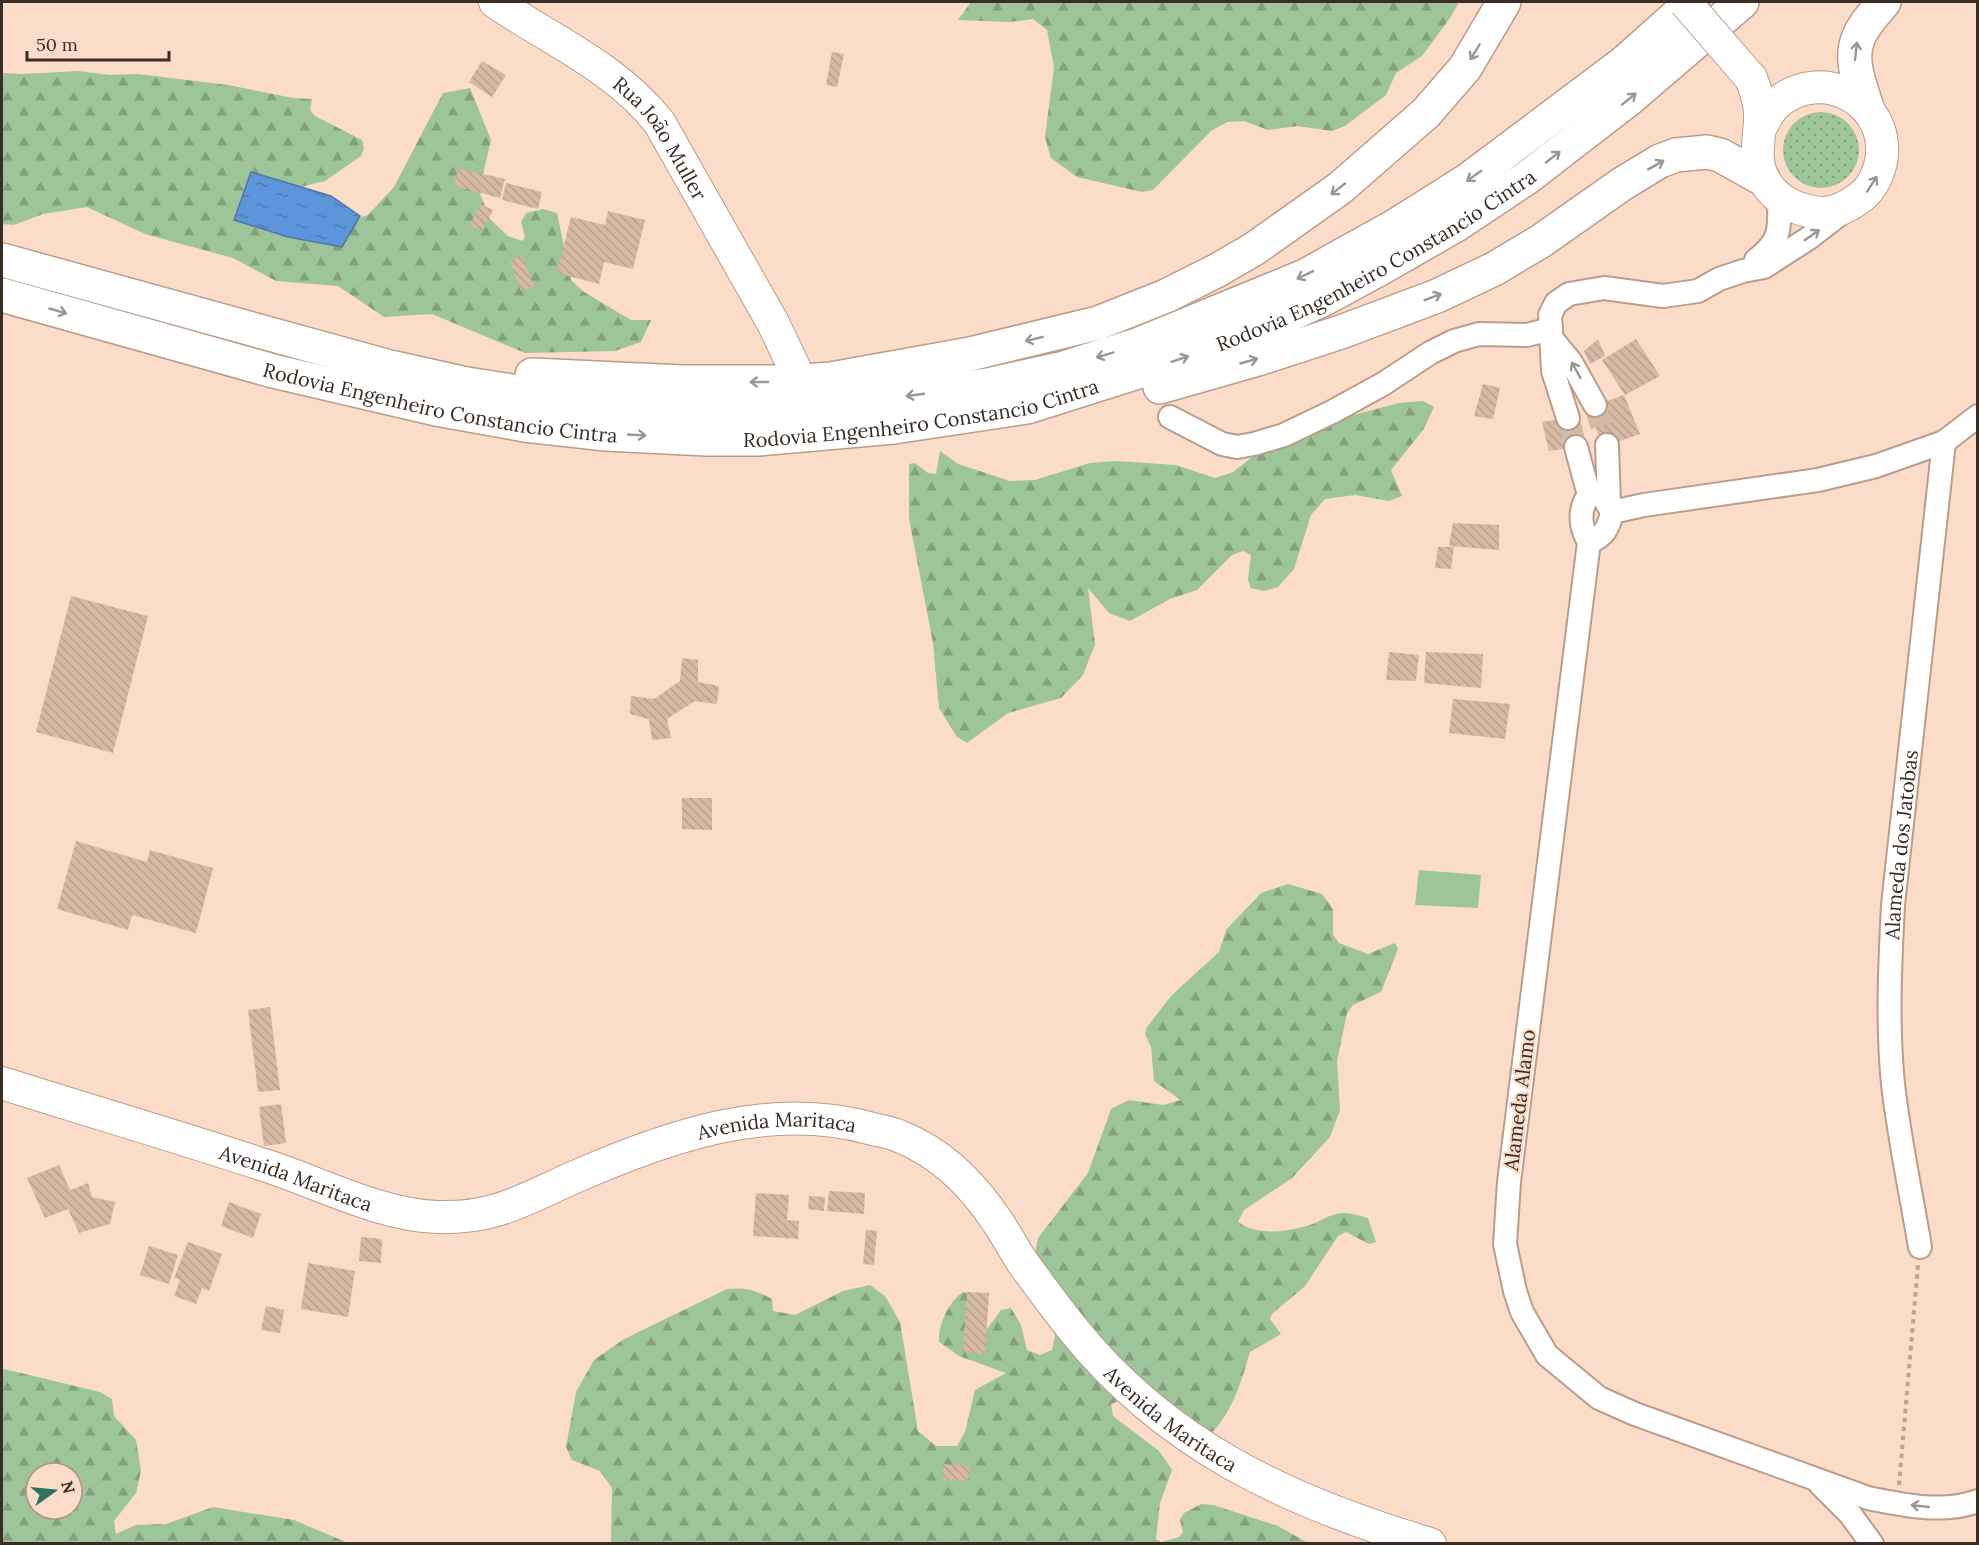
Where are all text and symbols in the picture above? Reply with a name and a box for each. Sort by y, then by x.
scale bar [27,24,170,62]
text: 50 m [36,33,78,56]
one-way arrow [1851,42,1862,62]
one-way arrow [1468,43,1480,60]
street label: Rua João Muller [608,70,713,204]
one-way arrow [1620,92,1636,105]
one-way arrow [1545,151,1561,164]
one-way arrow [1647,158,1664,170]
street label: Rodovia Engenheiro Constancio Cintra [1212,163,1540,356]
one-way arrow [1466,170,1482,182]
one-way arrow [1866,176,1878,193]
one-way arrow [1330,183,1346,196]
one-way arrow [1804,229,1820,241]
one-way arrow [1297,269,1315,281]
one-way arrow [1423,291,1441,302]
one-way arrow [48,306,67,317]
one-way arrow [1025,333,1044,345]
one-way arrow [1096,350,1115,361]
one-way arrow [1170,352,1189,363]
one-way arrow [1239,355,1258,366]
street label: Rodovia Engenheiro Constancio Cintra [260,356,618,447]
one-way arrow [1570,362,1582,379]
street label: Rodovia Engenheiro Constancio Cintra [743,373,1102,452]
one-way arrow [750,376,770,388]
one-way arrow [905,389,925,400]
one-way arrow [627,430,647,441]
street label: Alameda dos Jatobas [1879,749,1923,941]
street label: Alameda Alamo [1498,1028,1540,1173]
street label: Avenida Maritaca [693,1106,859,1145]
street label: Avenida Maritaca [216,1139,376,1216]
street label: Avenida Maritaca [1099,1360,1242,1477]
north arrow [24,1461,84,1521]
text: N [57,1479,80,1496]
one-way arrow [1911,1500,1931,1511]

